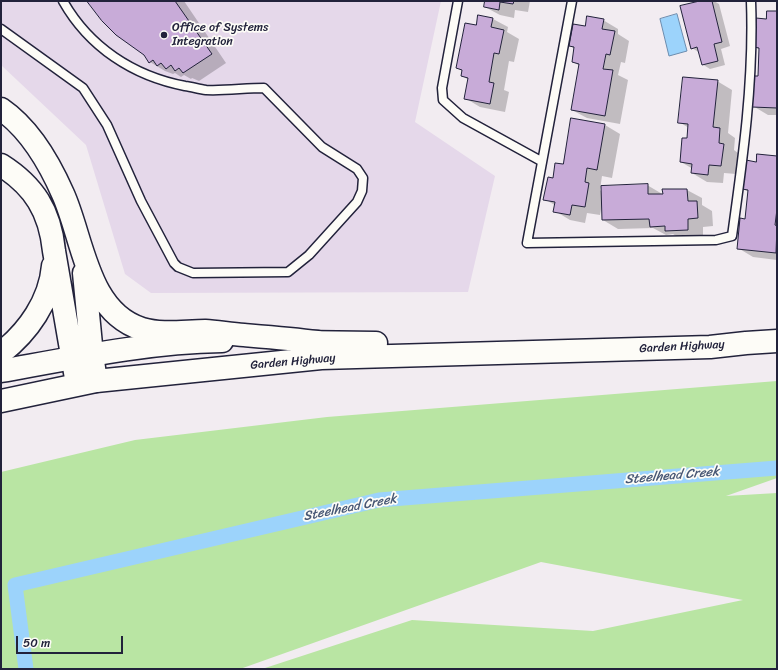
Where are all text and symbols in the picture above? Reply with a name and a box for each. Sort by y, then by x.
place label: Office of Systems Integration [172,21,269,49]
marker: Office of Systems Integration [159,30,169,40]
street label: Garden Highway [639,338,725,356]
street label: Garden Highway [250,351,336,373]
water label: Steelhead Creek [624,464,720,488]
water label: Steelhead Creek [302,491,398,525]
scale bar [18,628,125,654]
text: 50 m [23,632,50,654]

